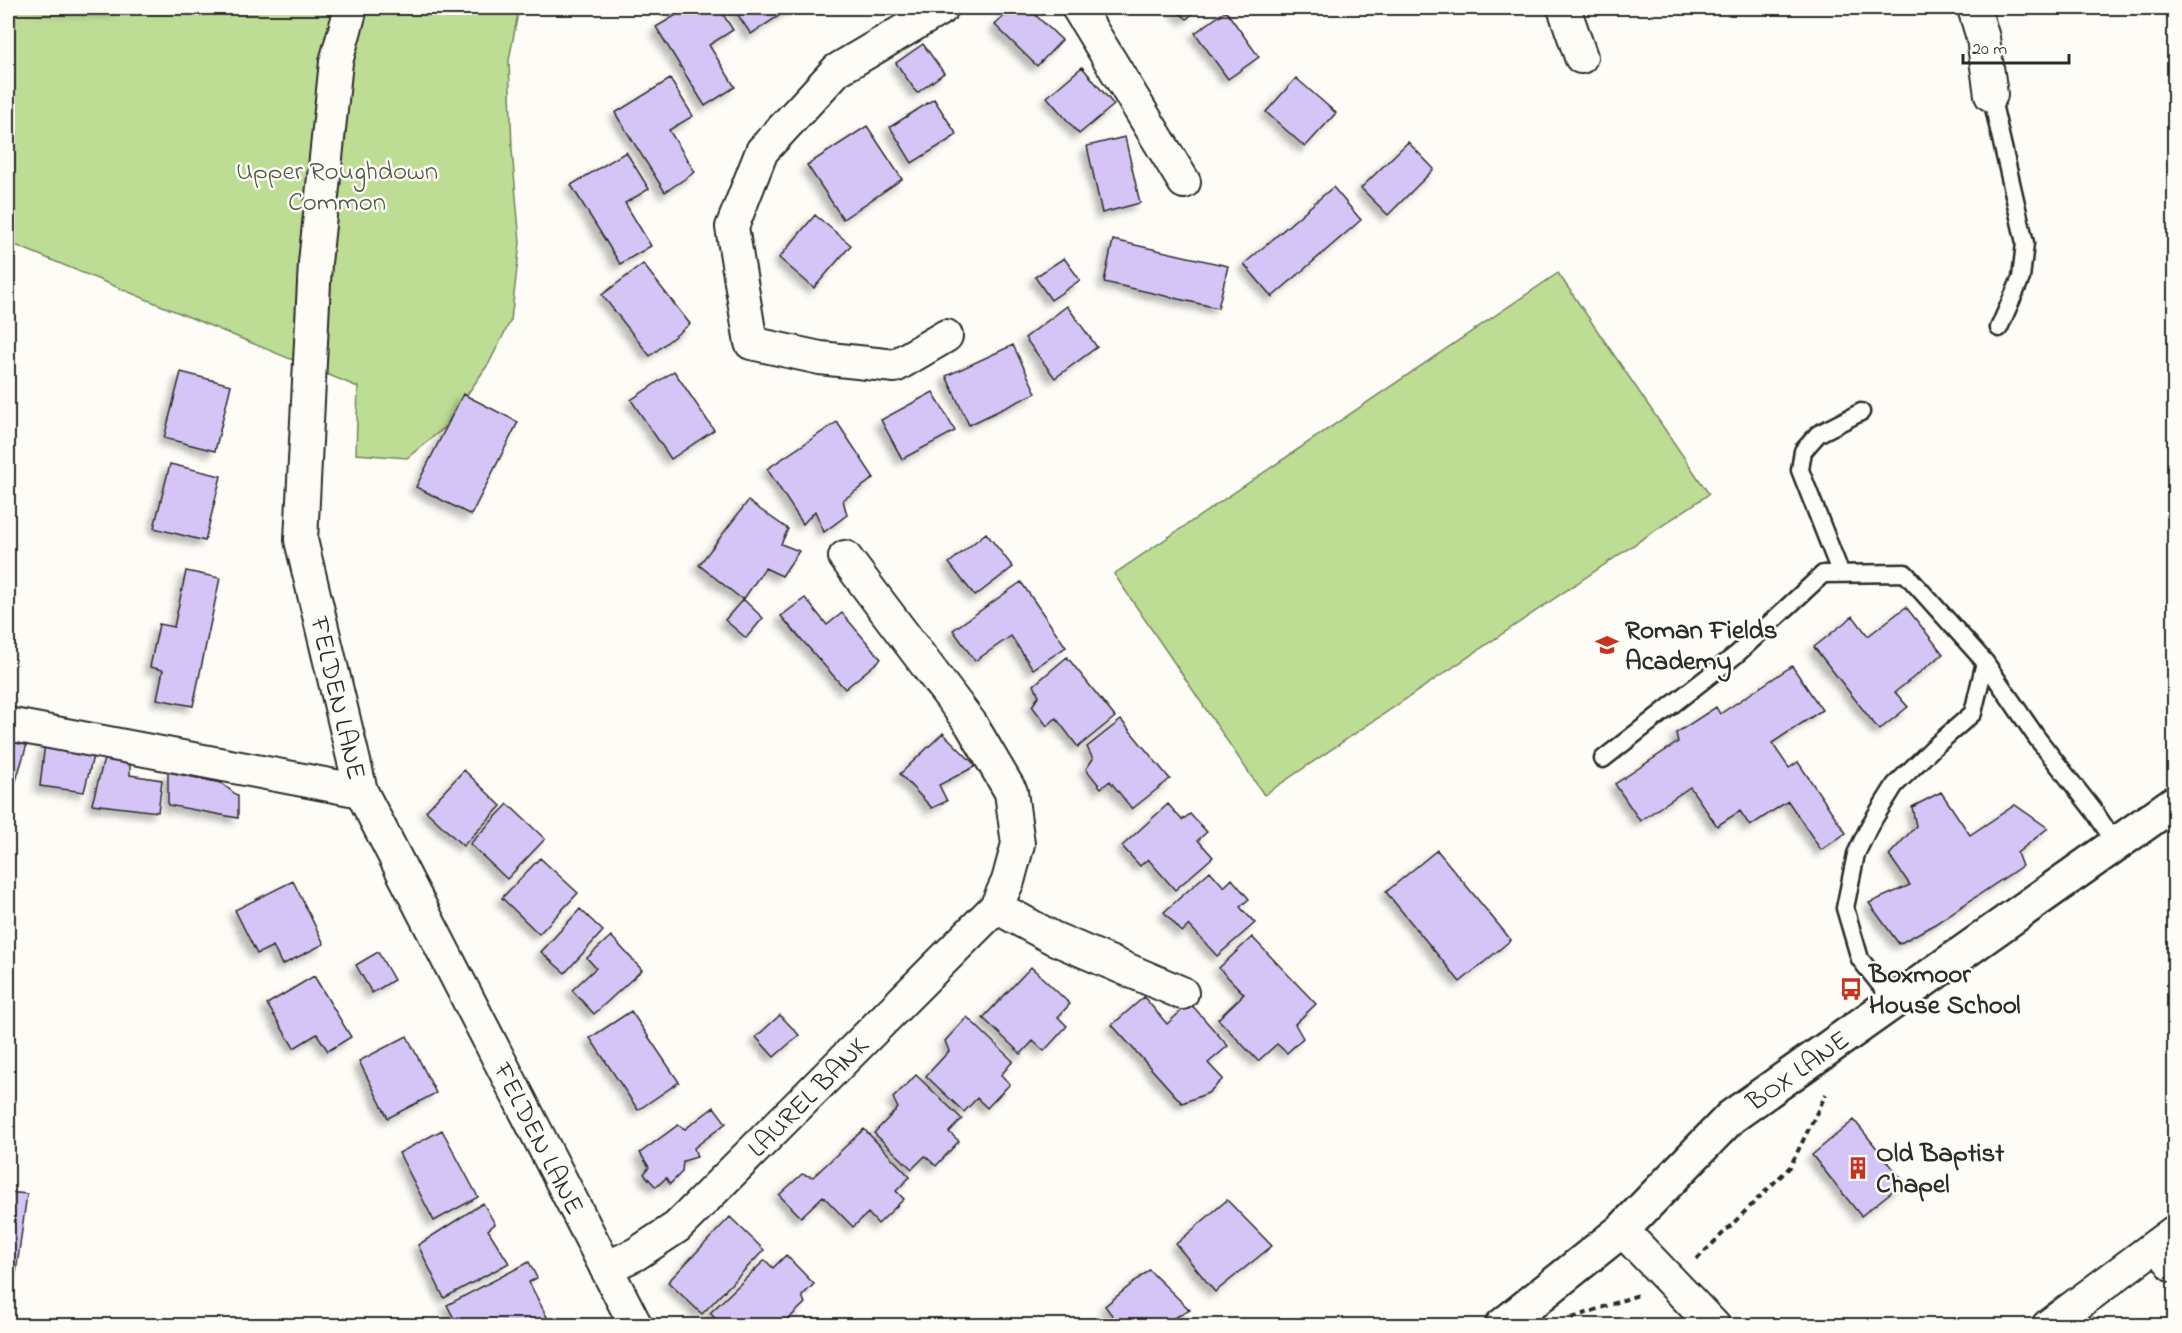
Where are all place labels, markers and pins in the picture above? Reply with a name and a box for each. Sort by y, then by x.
place label: Roman Fields Academy [1625,612,1777,682]
school or university icon: Roman Fields Academy [1594,632,1620,658]
place label: Boxmoor House School [1867,956,2021,1026]
bus stop icon: Boxmoor House School [1838,976,1864,1002]
place label: Old Baptist Chapel [1876,1135,2005,1205]
building icon: Old Baptist Chapel [1845,1155,1871,1181]

